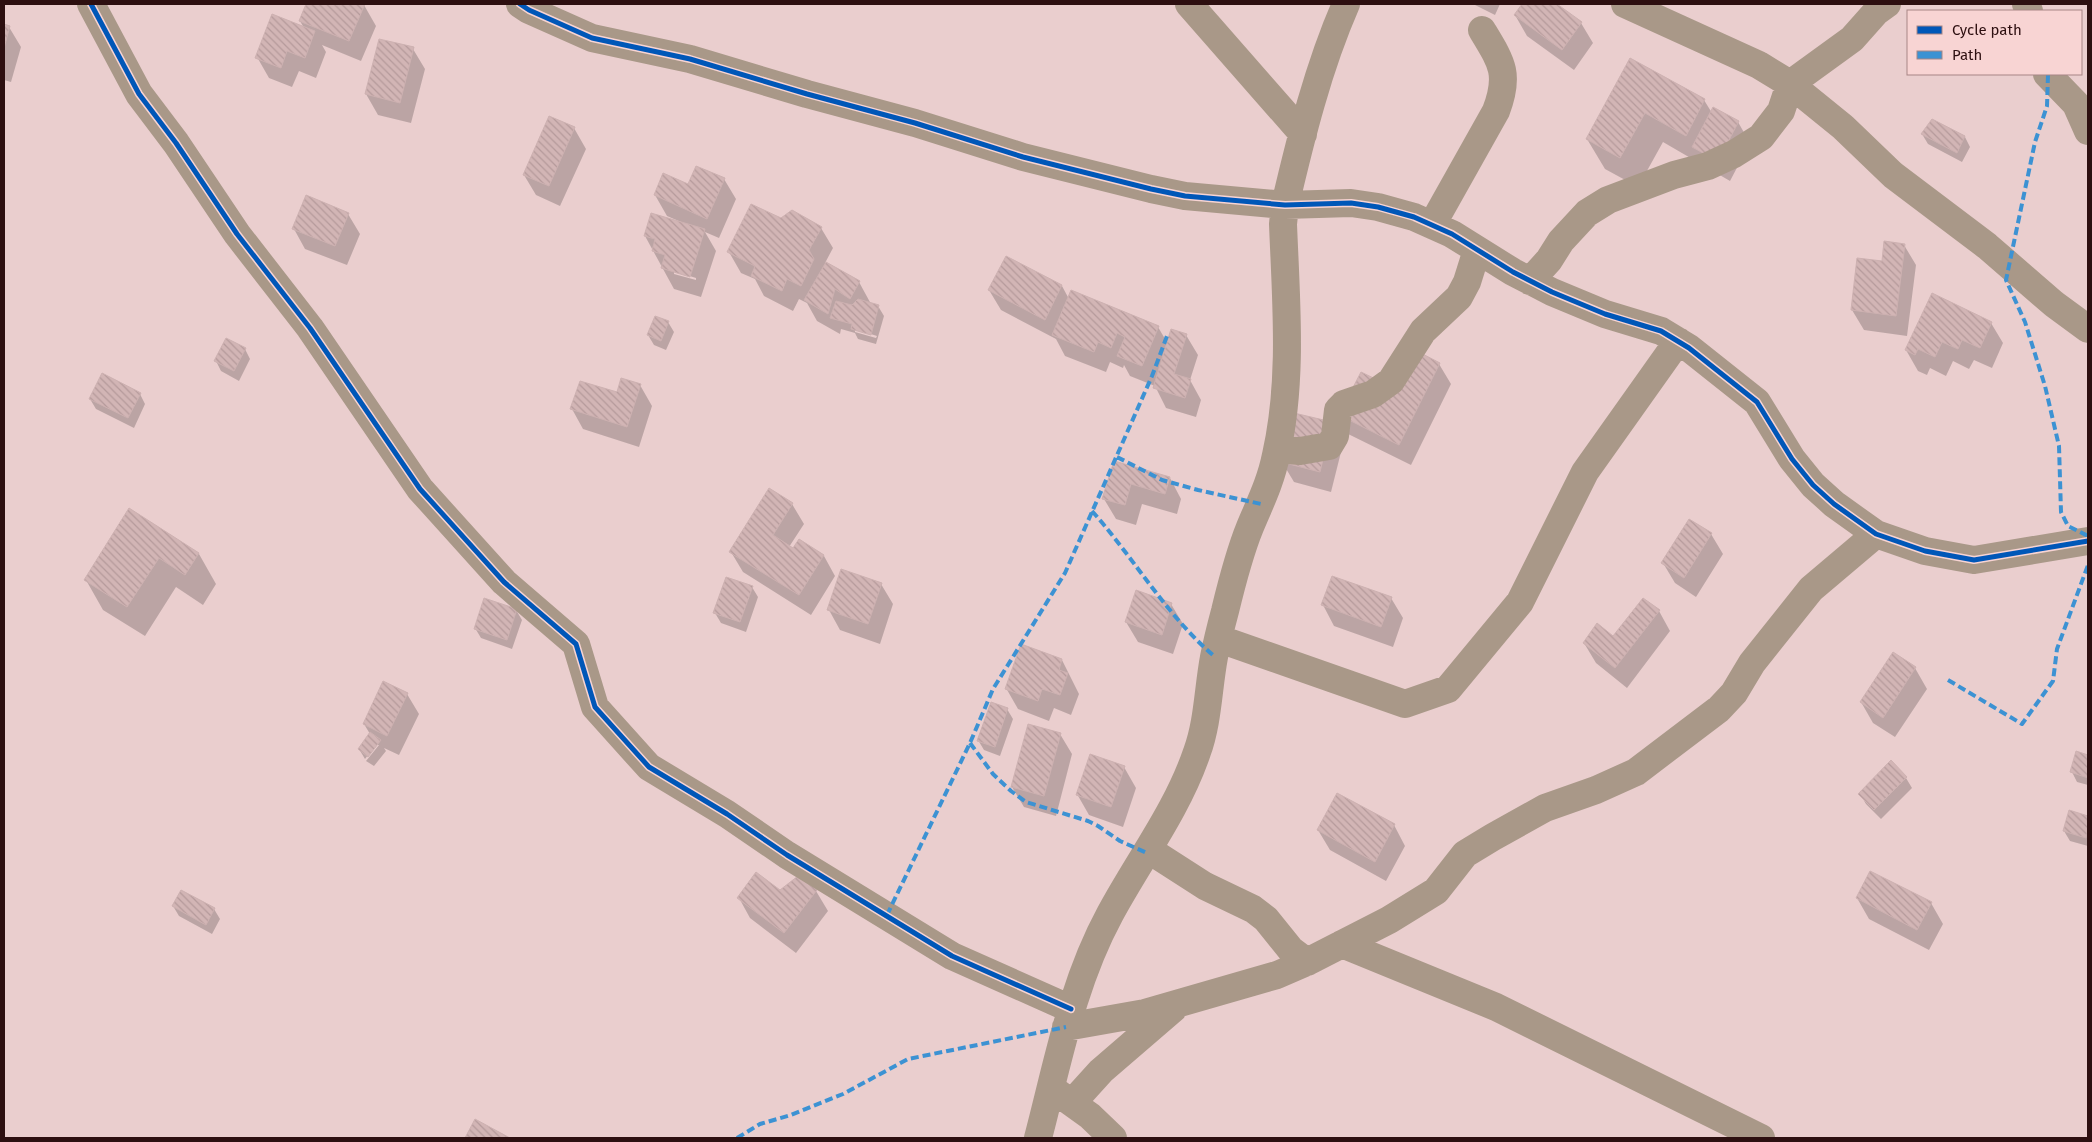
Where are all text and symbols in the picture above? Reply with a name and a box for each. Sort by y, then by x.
legend [1907,10,2082,75]
text: Cycle path [1952,21,2022,39]
text: Path [1952,46,1982,64]

